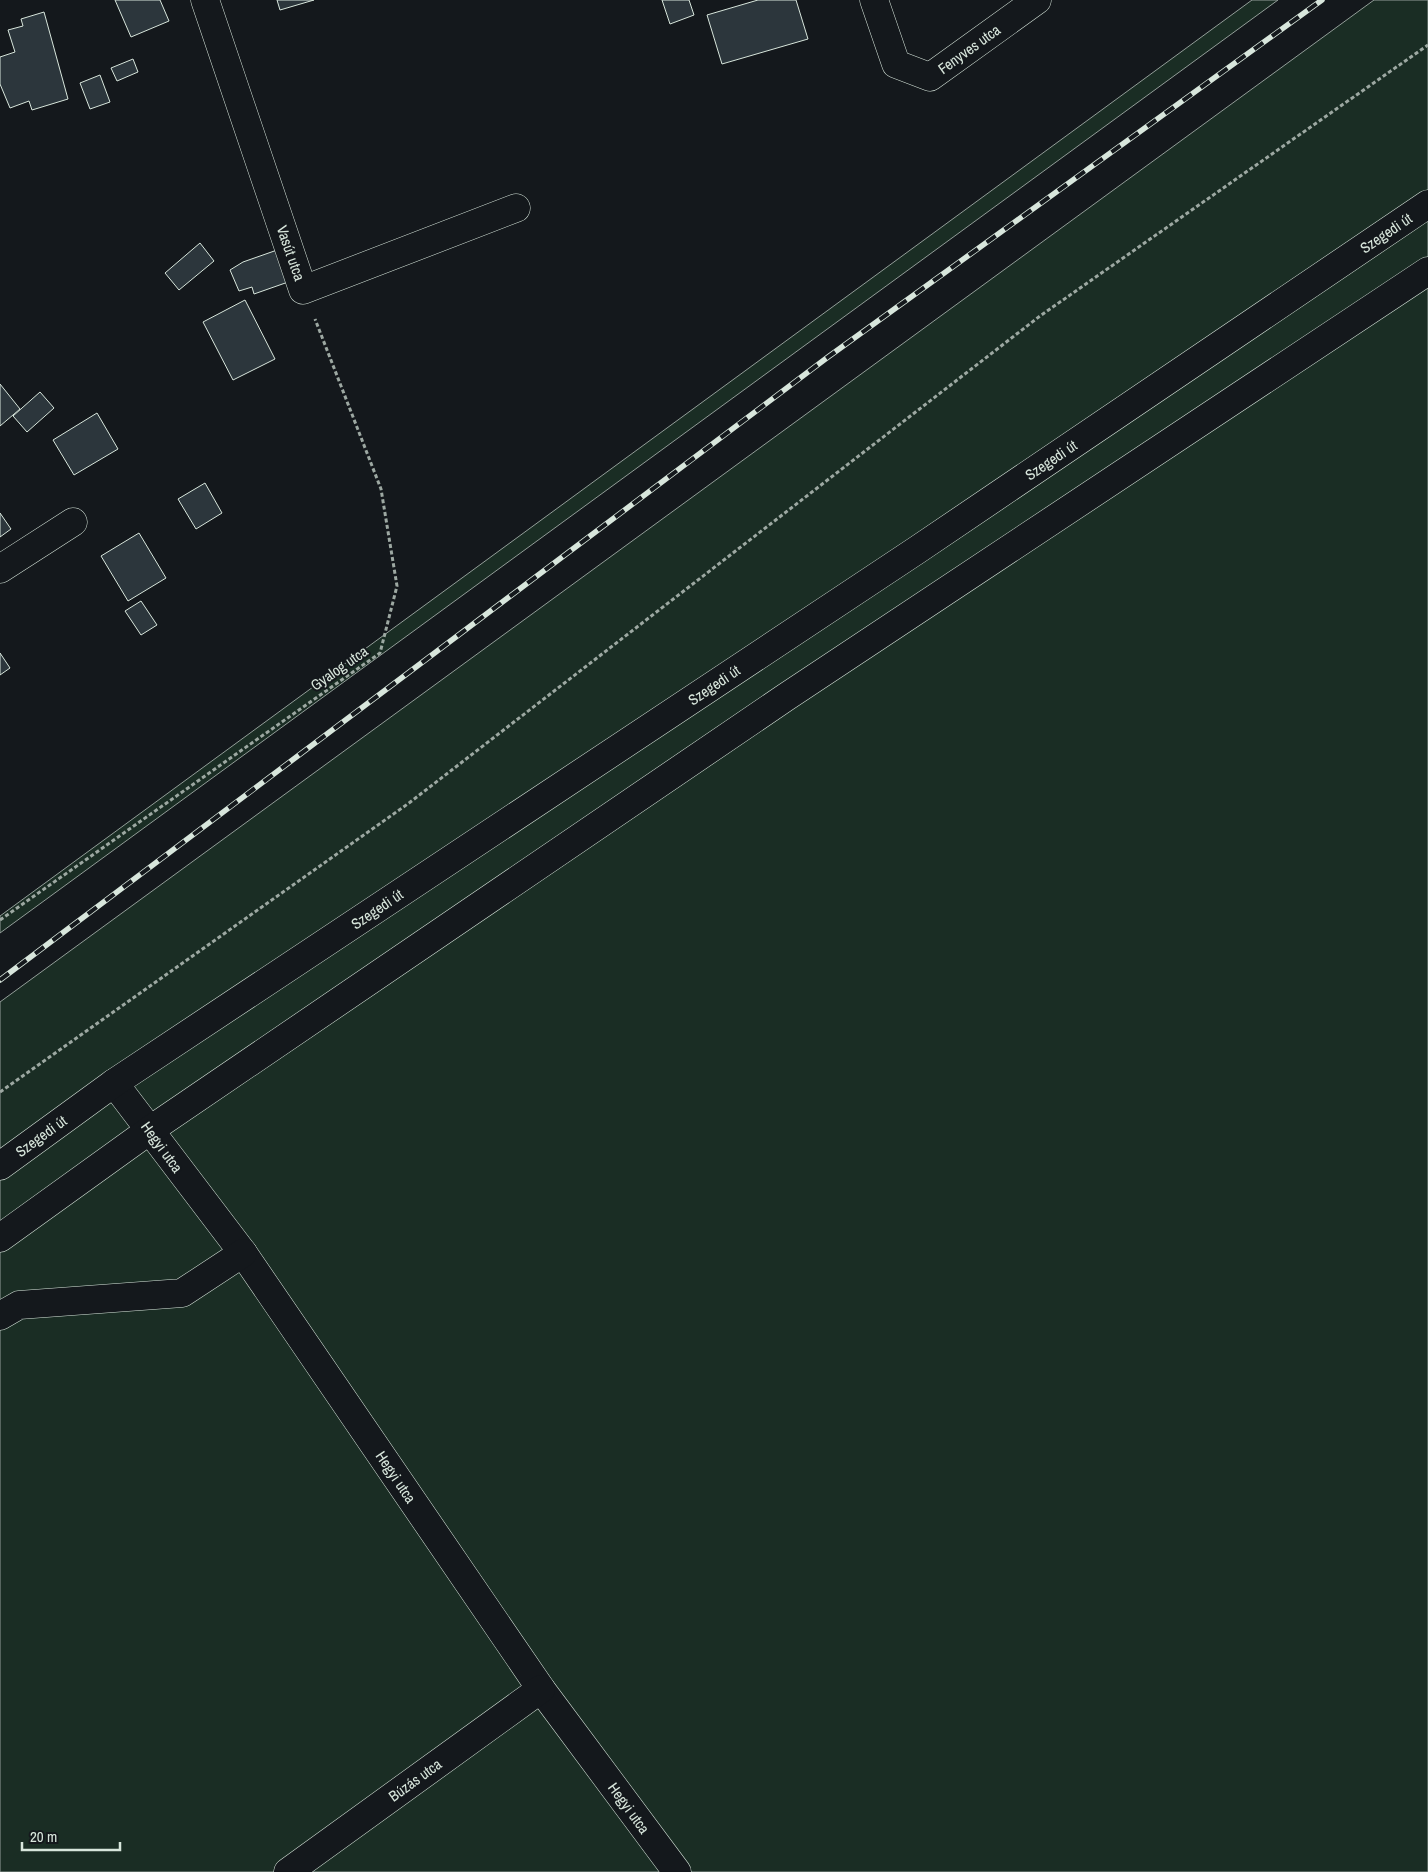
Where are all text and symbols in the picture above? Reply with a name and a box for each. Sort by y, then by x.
street label: Fenyves utca [933,19,1005,79]
street label: Szegedi út [1356,208,1417,258]
street label: Vasút utca [272,223,310,284]
street label: Szegedi út [1021,435,1082,485]
street label: Gyalog utca [306,640,372,695]
street label: Szegedi út [684,660,745,710]
street label: Szegedi út [347,884,408,934]
street label: Szegedi út [11,1110,71,1162]
street label: Hegyi utca [136,1117,188,1177]
street label: Hegyi utca [371,1447,421,1507]
street label: Búzás utca [384,1754,446,1806]
street label: Hegyi utca [603,1778,655,1838]
scale bar [22,1820,120,1852]
text: 20 m [30,1826,57,1847]

